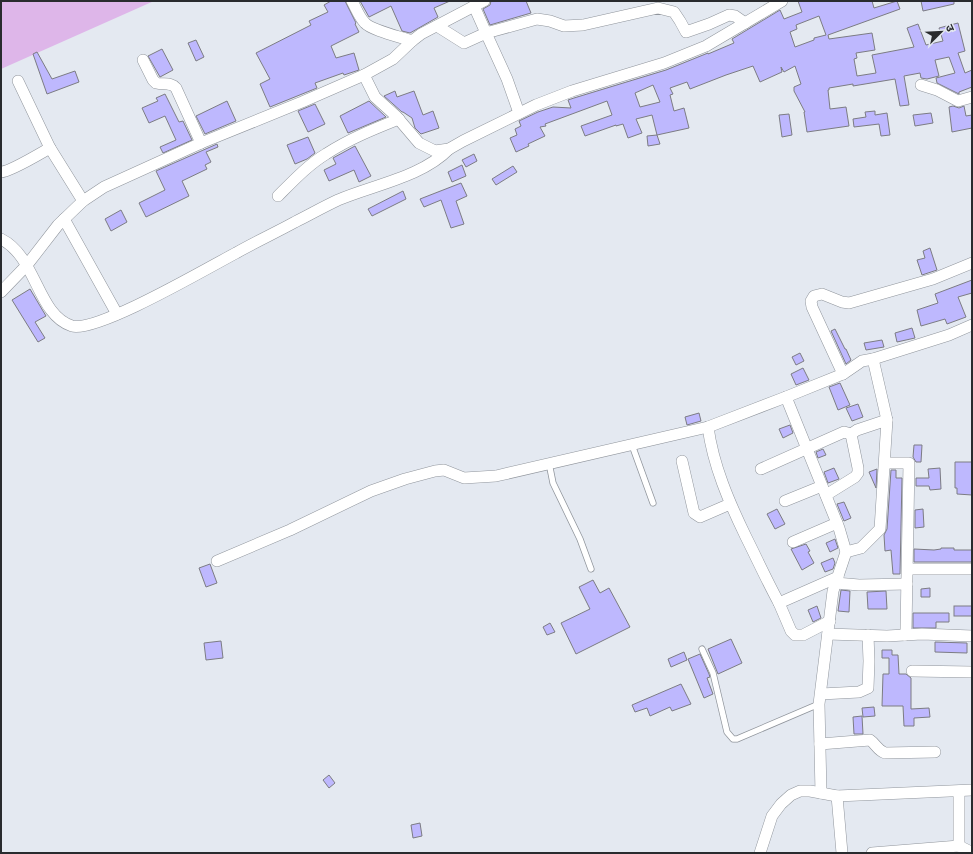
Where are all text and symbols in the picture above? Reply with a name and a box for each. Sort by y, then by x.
north arrow [921,12,961,52]
text: उ [942,23,957,34]

